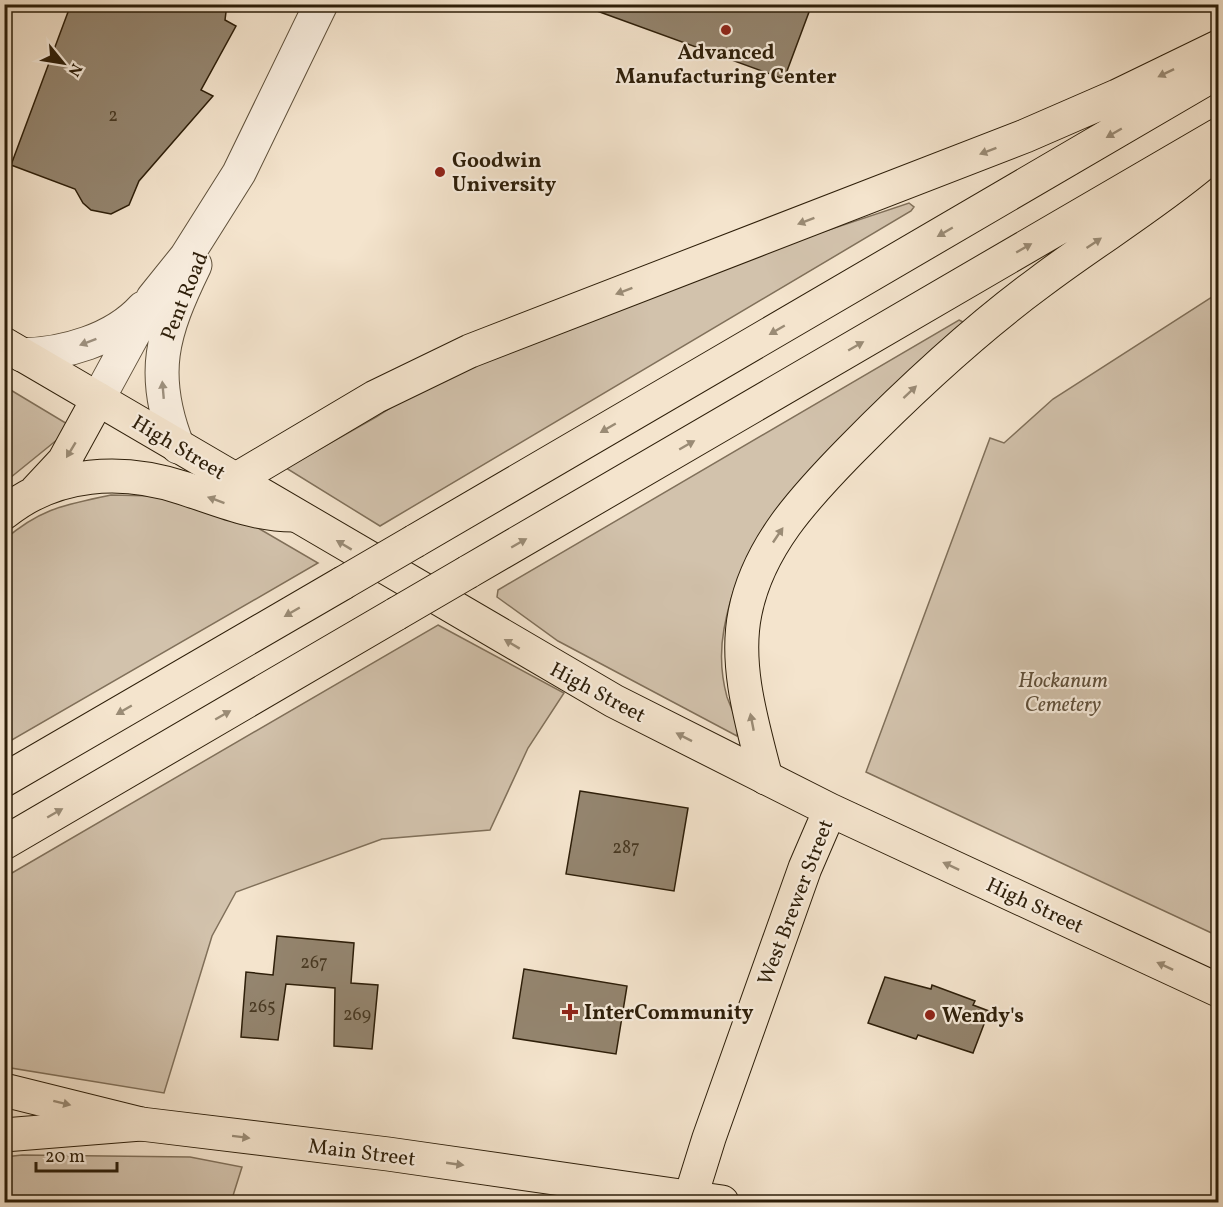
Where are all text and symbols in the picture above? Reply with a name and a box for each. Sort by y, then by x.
marker: Advanced Manufacturing Center [719,23,733,37]
north arrow [33,33,93,93]
place label: Advanced Manufacturing Center [615,39,837,92]
text: N [62,59,87,80]
one-way arrow [1158,68,1175,78]
house number: 2 [108,104,118,129]
one-way arrow [1105,128,1122,138]
one-way arrow [978,146,996,156]
place label: Goodwin University [452,147,557,200]
marker: Goodwin University [433,165,447,179]
one-way arrow [797,217,815,226]
one-way arrow [937,226,953,237]
one-way arrow [1086,238,1102,249]
one-way arrow [1016,243,1033,253]
street label: Pent Road [154,248,216,345]
one-way arrow [615,287,633,297]
one-way arrow [769,324,785,335]
one-way arrow [79,338,97,347]
one-way arrow [848,341,864,352]
one-way arrow [158,381,168,400]
one-way arrow [903,385,918,399]
street label: High Street [126,409,231,488]
one-way arrow [599,423,616,433]
one-way arrow [679,439,695,450]
one-way arrow [65,442,76,458]
one-way arrow [207,495,225,505]
one-way arrow [772,527,783,543]
one-way arrow [511,538,528,548]
one-way arrow [335,540,352,550]
one-way arrow [284,607,300,618]
one-way arrow [503,639,520,649]
street label: High Street [544,656,650,731]
park label: Hockanum Cemetery [1018,667,1108,720]
one-way arrow [116,705,132,716]
one-way arrow [215,711,232,721]
one-way arrow [747,712,756,731]
one-way arrow [675,732,692,742]
one-way arrow [47,808,63,819]
street label: West Brewer Street [751,815,841,990]
house number: 287 [612,836,640,861]
one-way arrow [942,861,959,870]
street label: High Street [981,871,1088,942]
house number: 267 [300,951,328,976]
one-way arrow [1157,961,1174,970]
house number: 265 [248,995,276,1020]
place label: InterCommunity [584,999,754,1028]
place label: Wendy's [942,1002,1024,1031]
house number: 269 [343,1003,371,1028]
marker: InterCommunity [561,1003,579,1021]
marker: Wendy's [923,1008,937,1022]
one-way arrow [52,1098,71,1108]
one-way arrow [231,1132,250,1142]
street label: Main Street [306,1133,417,1174]
scale bar [36,1135,117,1173]
text: 20 m [45,1145,85,1170]
one-way arrow [446,1160,465,1169]

